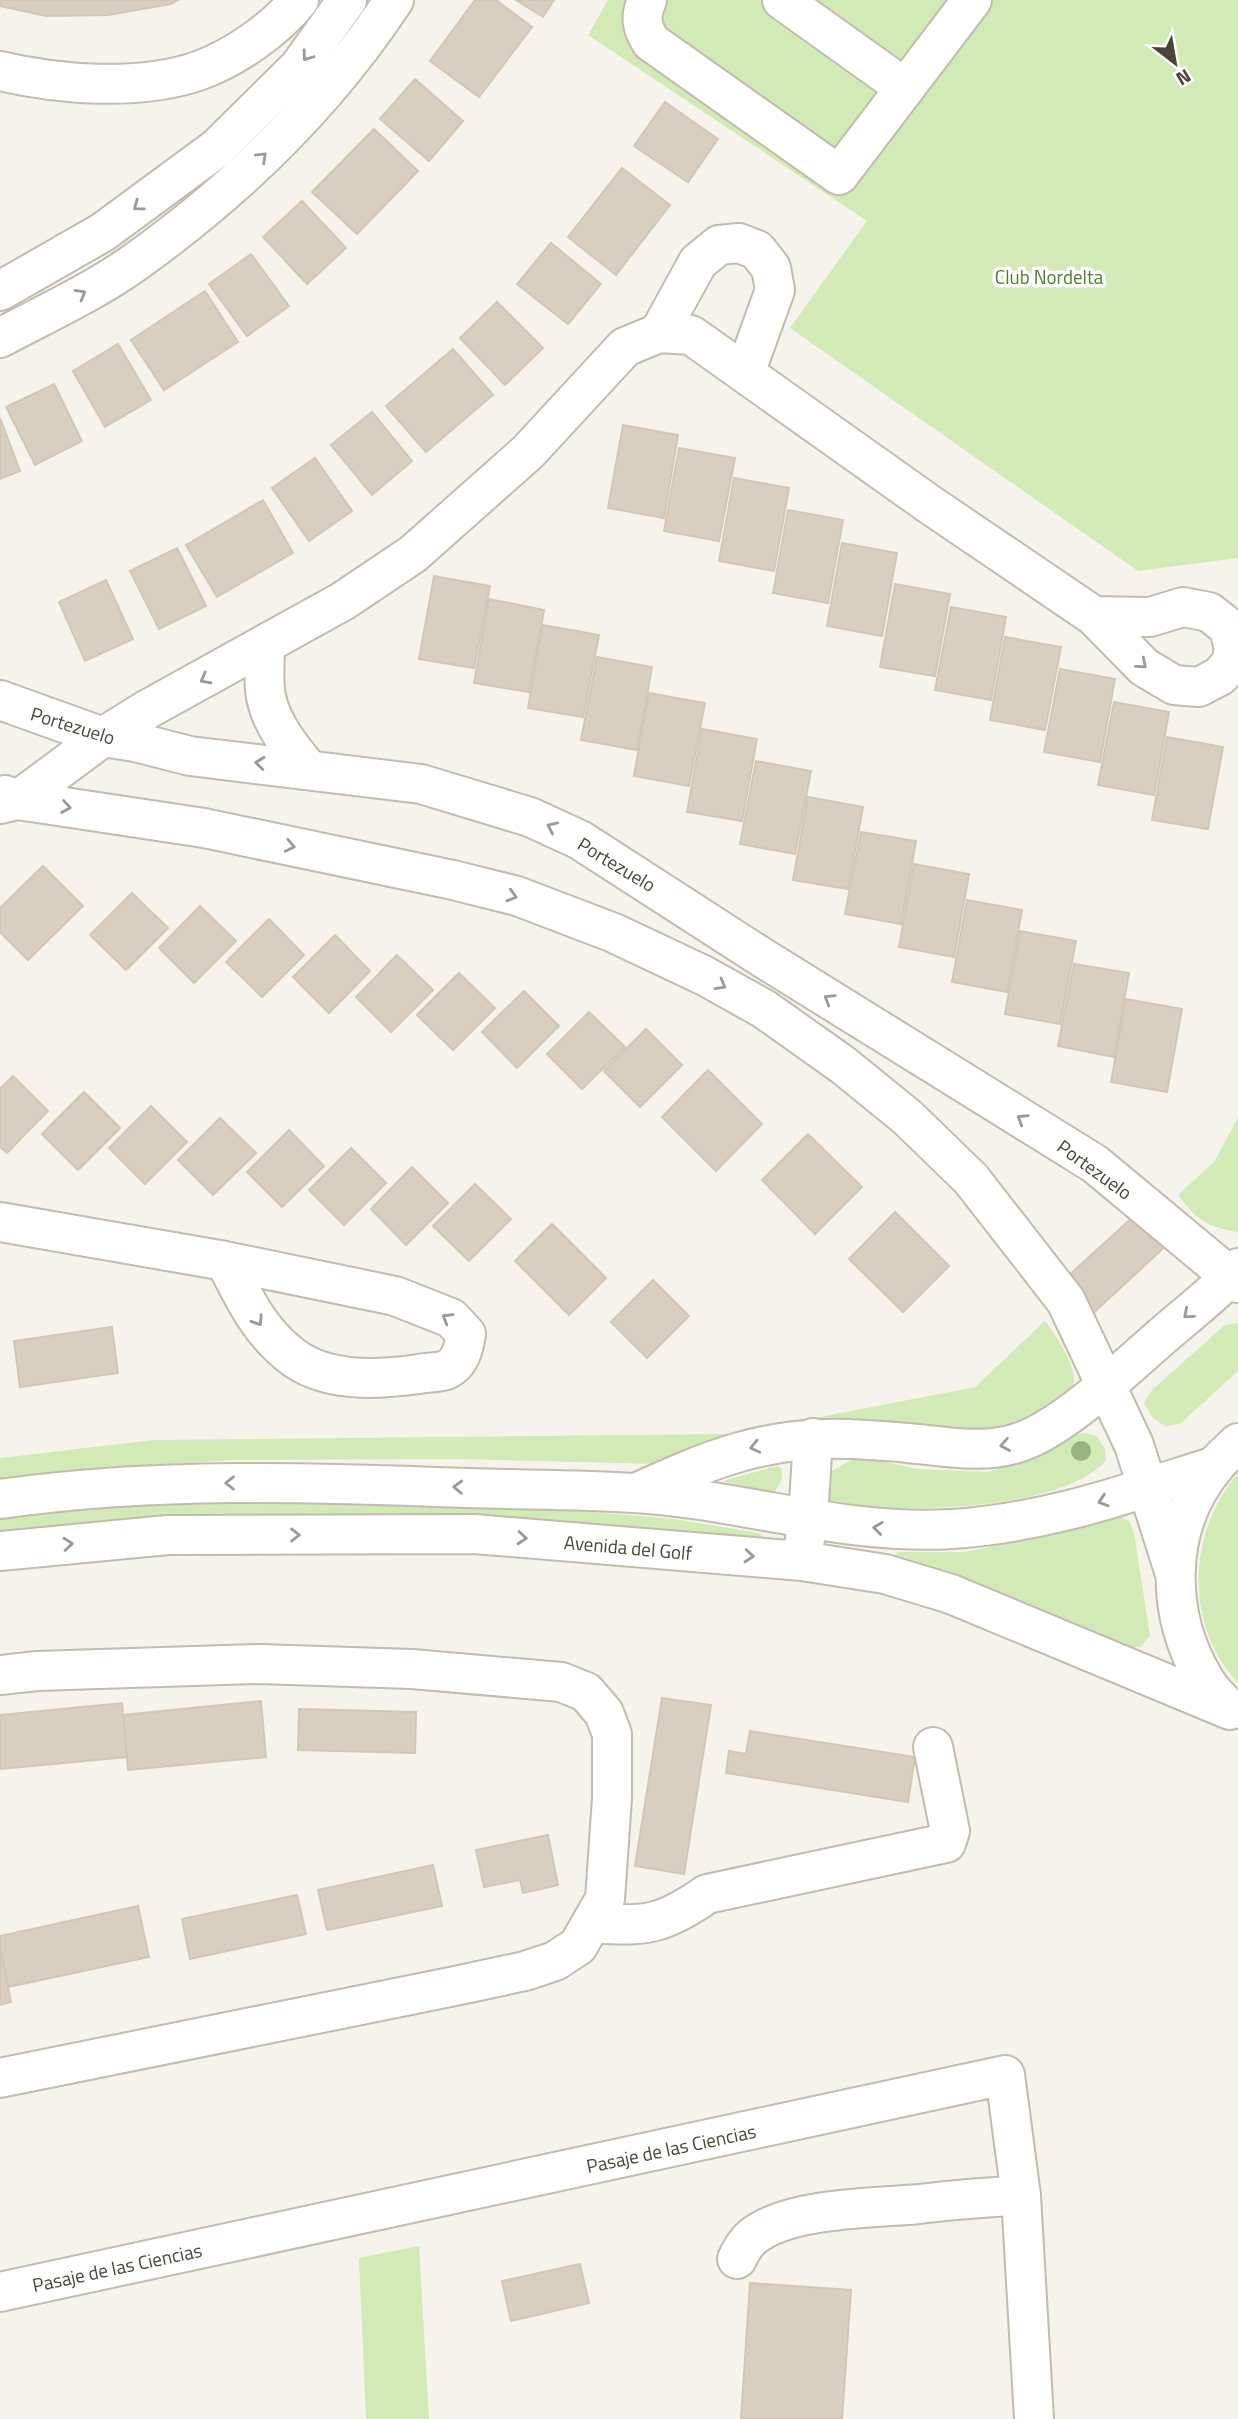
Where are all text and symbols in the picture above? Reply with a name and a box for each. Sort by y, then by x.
north arrow [1140,28,1210,98]
one-way arrow [303,48,315,60]
text: N [1171,62,1197,94]
one-way arrow [254,152,267,165]
one-way arrow [133,198,146,211]
park label: Club Nordelta [995,262,1104,291]
one-way arrow [74,289,87,302]
one-way arrow [1135,655,1147,668]
one-way arrow [200,671,213,684]
street label: Portezuelo [27,698,119,752]
one-way arrow [254,756,266,771]
one-way arrow [60,800,72,815]
one-way arrow [547,821,559,835]
street label: Portezuelo [572,829,662,899]
one-way arrow [284,838,296,853]
one-way arrow [506,887,518,902]
one-way arrow [714,977,726,990]
one-way arrow [823,994,836,1007]
one-way arrow [1016,1114,1029,1127]
street label: Portezuelo [1051,1132,1139,1206]
one-way arrow [1183,1306,1196,1318]
one-way arrow [250,1313,263,1326]
one-way arrow [442,1313,455,1326]
one-way arrow [999,1437,1011,1452]
one-way arrow [749,1439,761,1454]
one-way arrow [224,1475,235,1491]
one-way arrow [452,1480,463,1495]
one-way arrow [1097,1493,1109,1508]
one-way arrow [873,1521,884,1536]
one-way arrow [290,1527,301,1543]
street label: Avenida del Golf [563,1527,694,1567]
one-way arrow [517,1530,528,1545]
one-way arrow [63,1537,74,1552]
one-way arrow [744,1549,755,1564]
street label: Pasaje de las Ciencias [583,2116,759,2180]
street label: Pasaje de las Ciencias [29,2235,205,2299]

